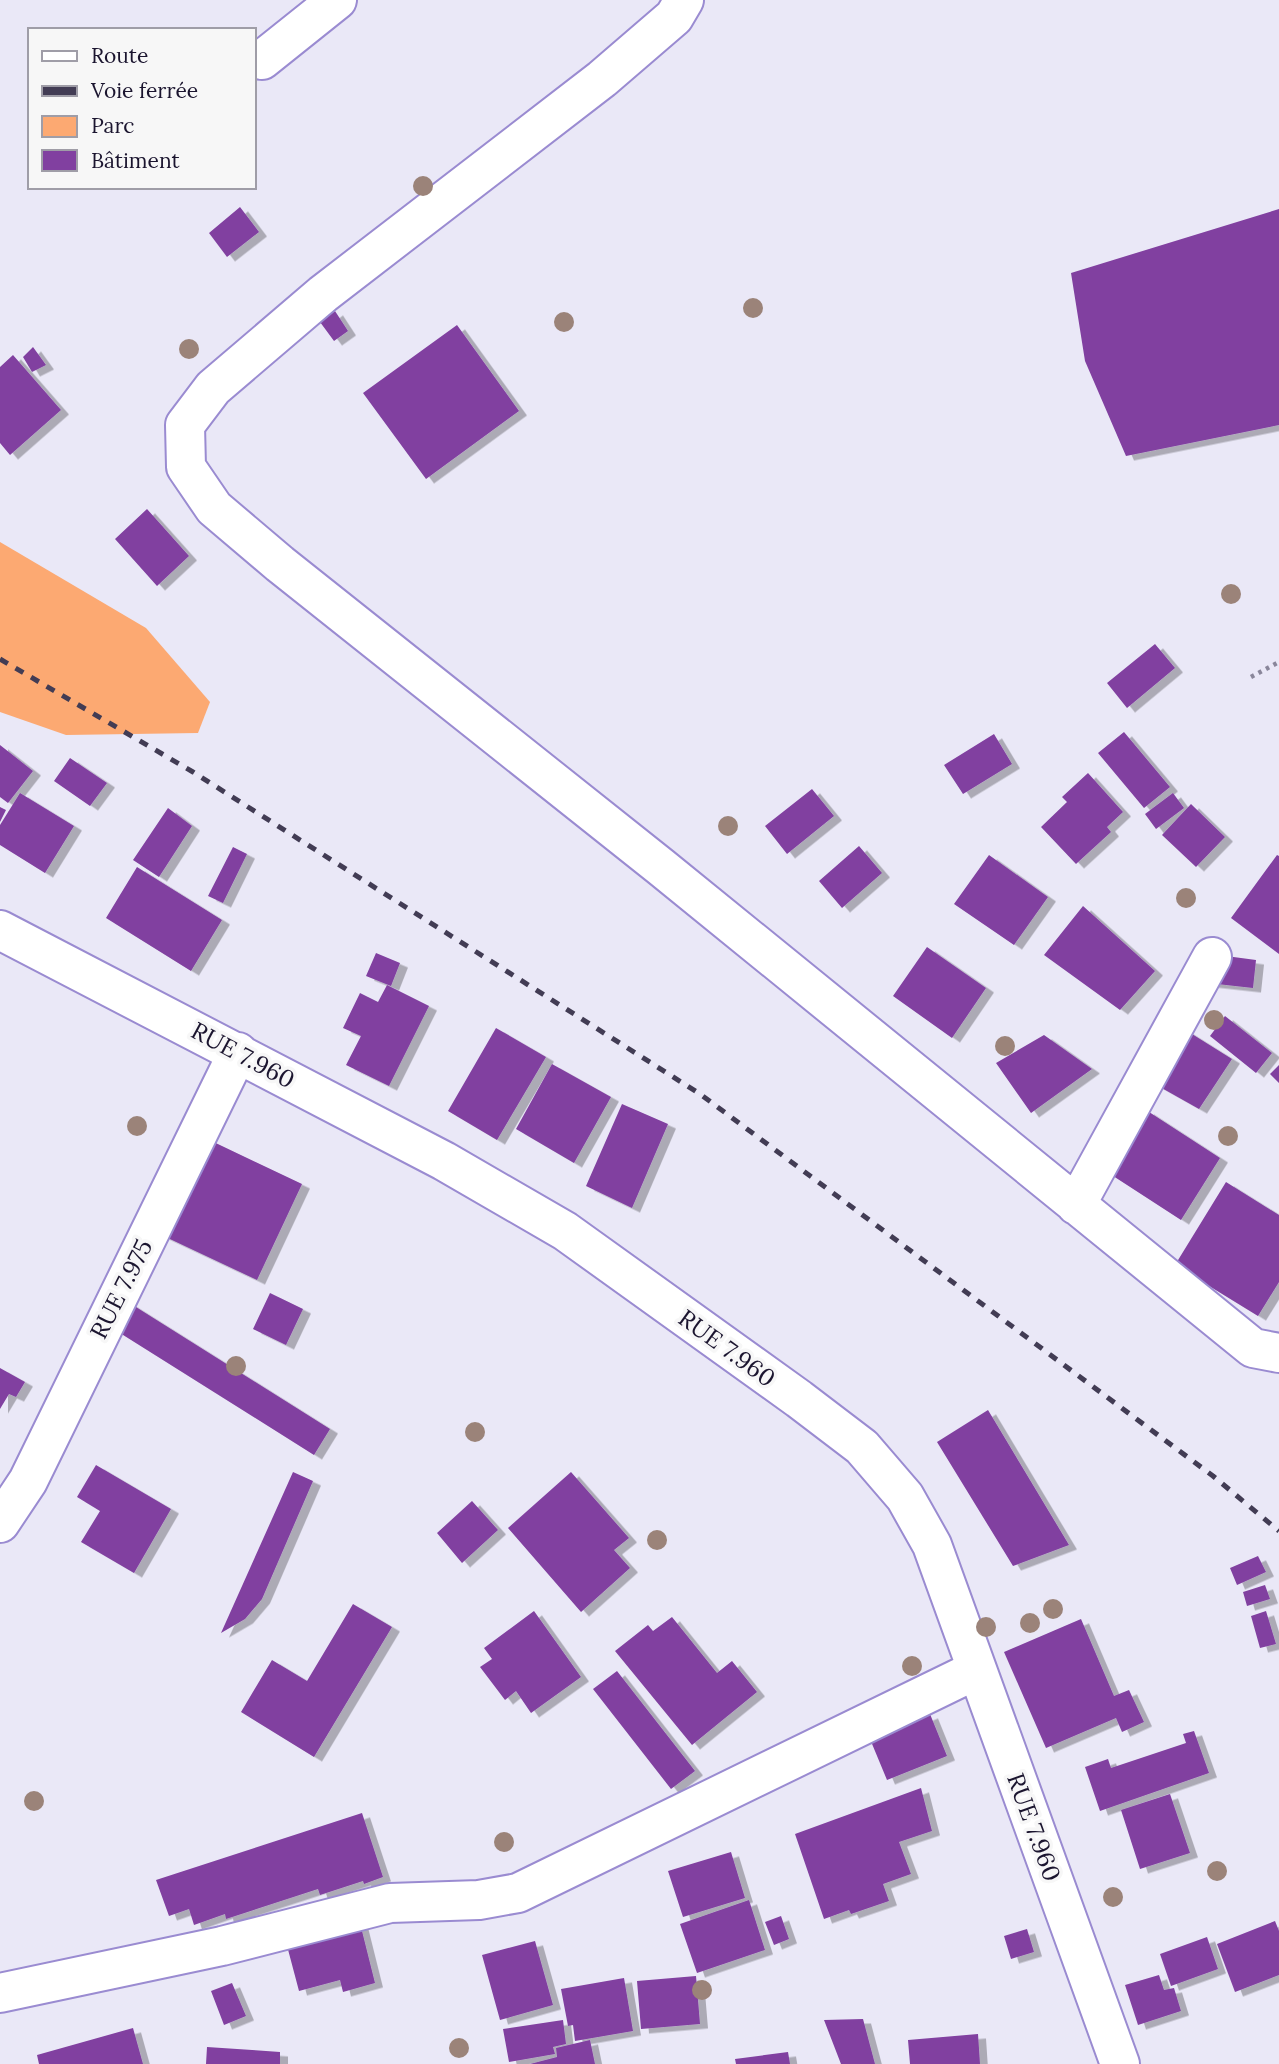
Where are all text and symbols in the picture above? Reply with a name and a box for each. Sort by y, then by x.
legend [28,28,256,189]
text: Route [91,42,148,69]
text: Voie ferrée [90,77,198,104]
text: Parc [91,112,135,139]
text: Bâtiment [91,147,180,174]
street label: RUE 7.960 [186,1015,300,1095]
street label: RUE 7.975 [83,1234,159,1344]
street label: RUE 7.960 [672,1302,782,1394]
street label: RUE 7.960 [1000,1769,1068,1885]

